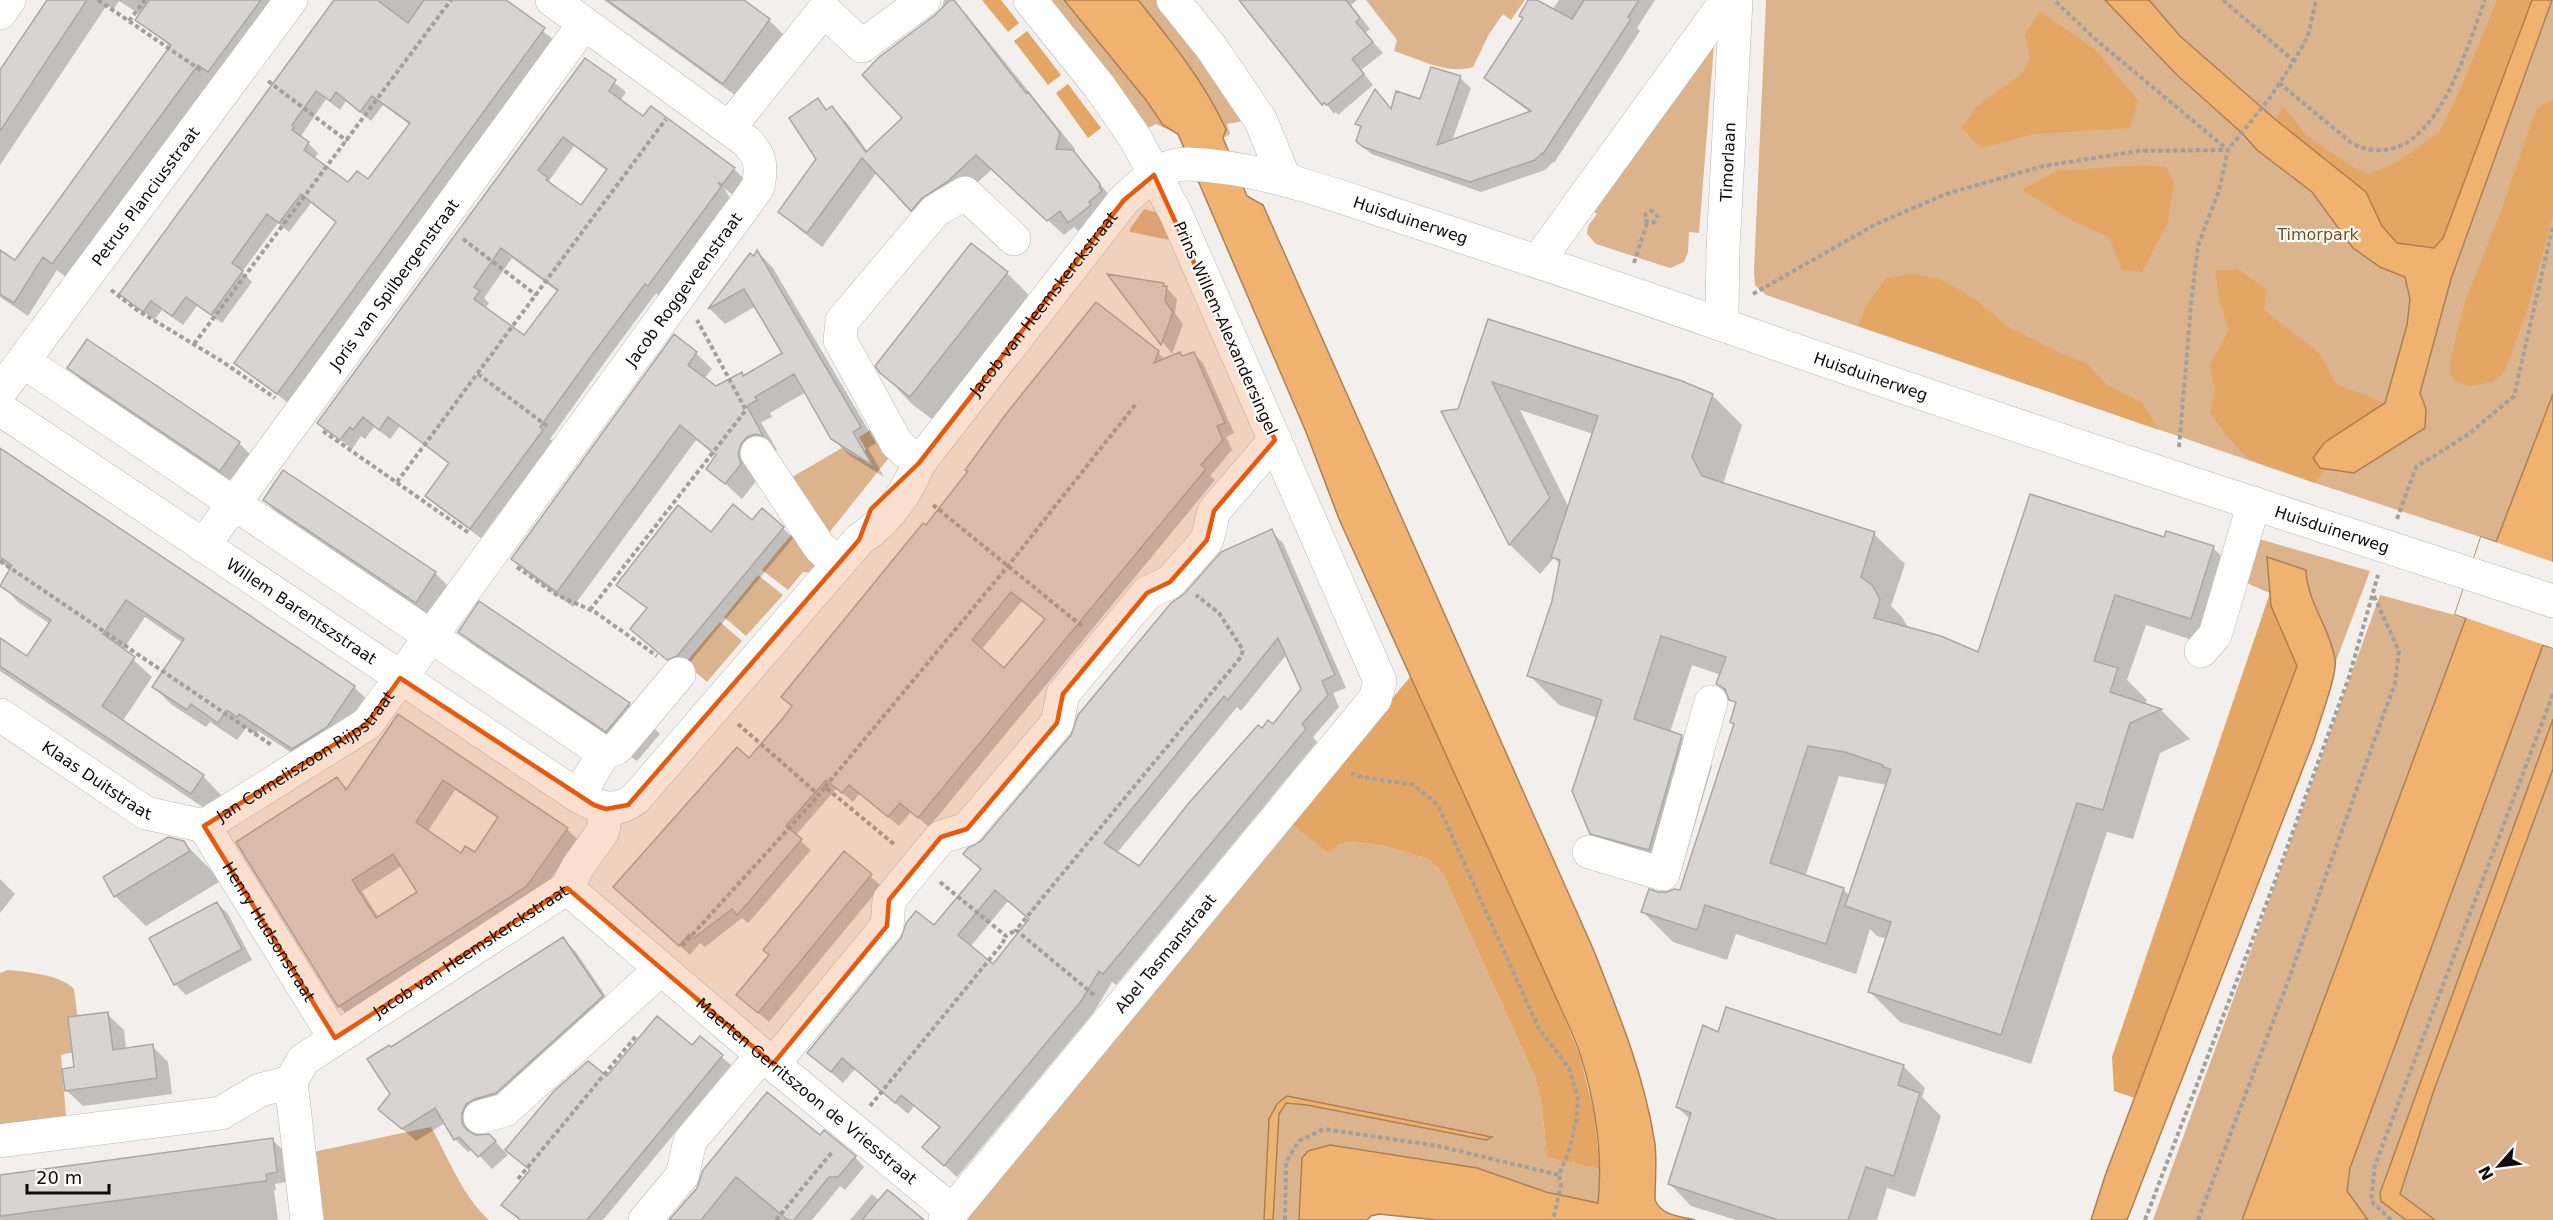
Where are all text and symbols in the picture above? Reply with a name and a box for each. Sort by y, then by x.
street label: Timorlaan [1716,121,1740,203]
street label: Petrus Planciusstraat [88,123,204,270]
street label: Huisduinerweg [1351,193,1470,248]
street label: Joris van Spilbergenstraat [325,196,463,374]
street label: Jacob van Heemskerckstraat [965,208,1121,401]
street label: Jacob Roggeveenstraat [621,209,746,371]
street label: Prins Willem-Alexandersingel [1170,218,1281,438]
park label: Timorpark [2276,225,2359,244]
street label: Huisduinerweg [1811,348,1930,405]
street label: Huisduinerweg [2272,502,2392,557]
street label: Willem Barentszstraat [223,554,380,668]
street label: Jan Corneliszoon Rijpstraat [212,687,398,826]
street label: Klaas Duitstraat [38,737,153,824]
street label: Henry Hudsonstraat [218,858,319,1005]
street label: Jacob van Heemskerckstraat [369,881,572,1022]
street label: Abel Tasmanstraat [1111,890,1220,1017]
street label: Maerten Gerritszoon de Vriesstraat [692,994,921,1188]
north arrow [2469,1136,2529,1196]
scale bar [27,1157,110,1195]
text: N [2475,1162,2498,1183]
text: 20 m [36,1167,82,1188]

